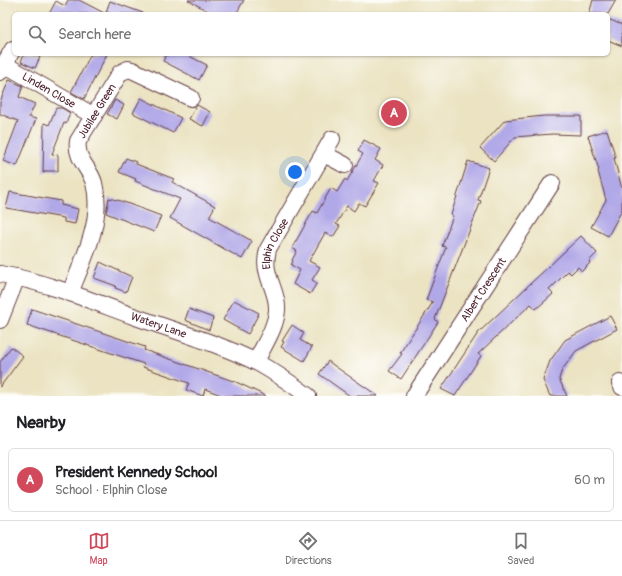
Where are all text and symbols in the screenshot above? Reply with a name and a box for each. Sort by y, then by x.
search box [12,12,610,56]
icon: search [26,23,48,45]
text: Search here [58,25,131,44]
street label: Linden Close [20,70,78,111]
street label: Jubilee Green [75,81,118,141]
pin: A [381,98,407,128]
your location [285,162,305,182]
street label: Elphin Close [260,216,291,270]
street label: Albert Crescent [458,255,509,324]
street label: Watery Lane [129,309,189,340]
text: Nearby [16,412,65,433]
text: President Kennedy School [55,463,218,482]
text: A [26,472,34,488]
text: 60 m [574,472,605,488]
text: School · Elphin Close [55,482,167,498]
tab: Map [88,530,110,567]
tab: Directions [285,530,332,567]
tab: Saved [507,530,534,567]

